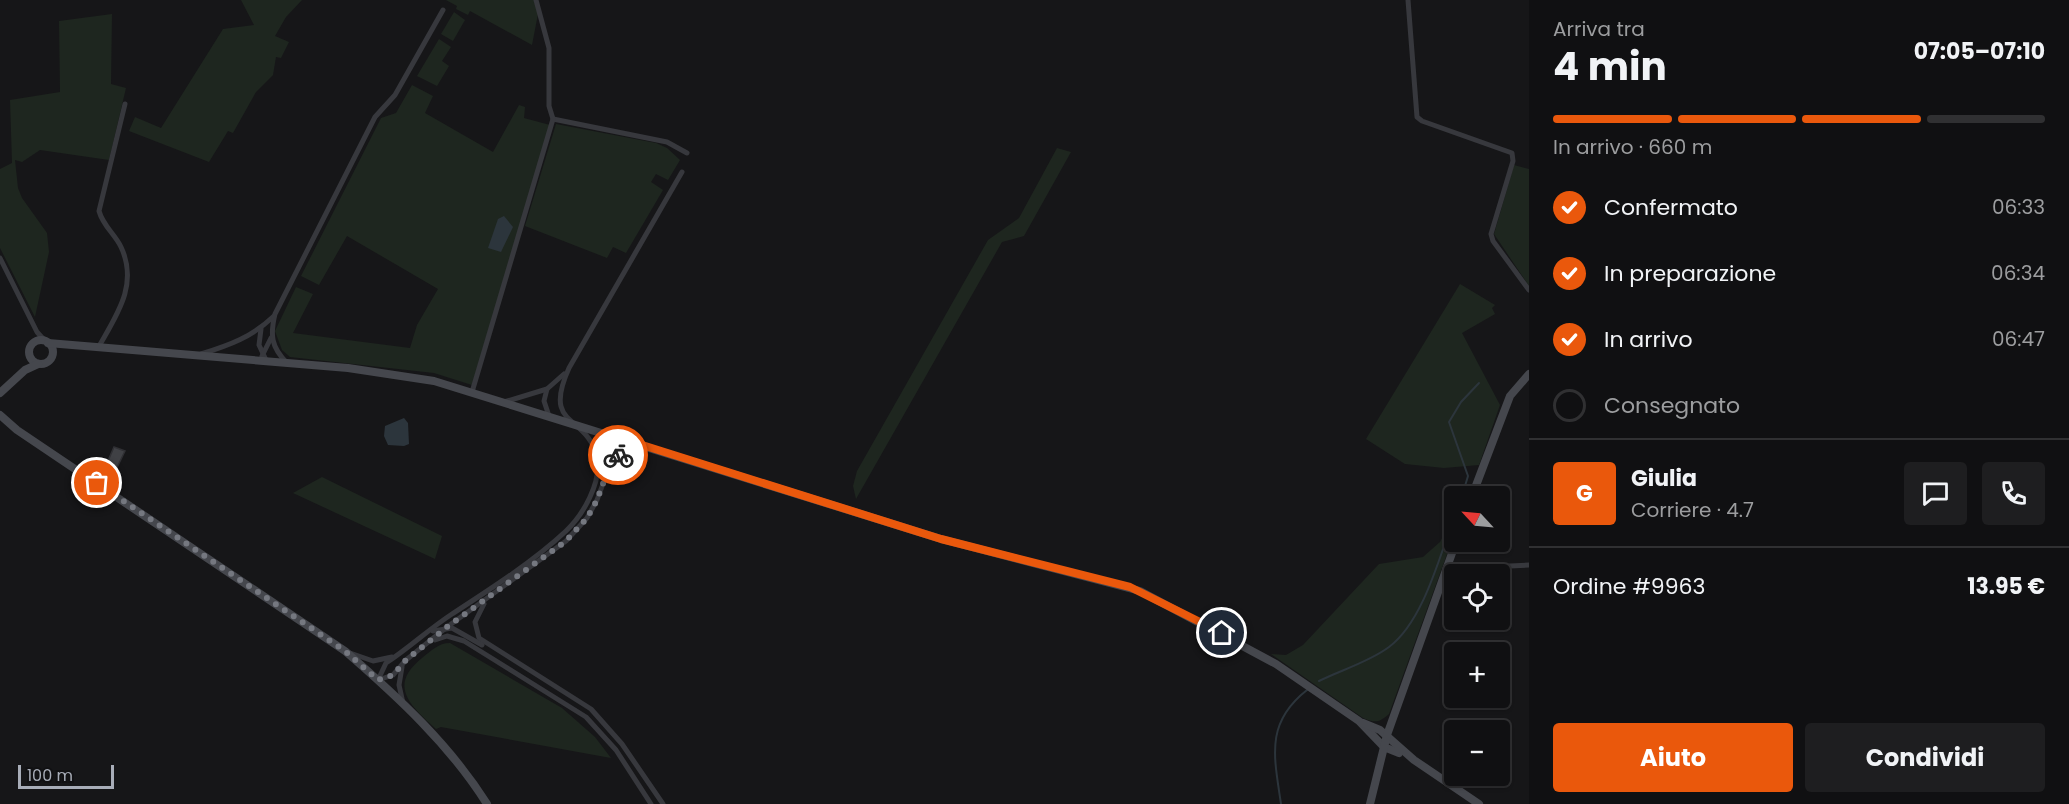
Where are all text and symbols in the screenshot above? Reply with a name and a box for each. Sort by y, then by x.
text: Arriva tra [1553,15,1645,43]
text: 07:05–07:10 [1914,36,2045,67]
text: 4 min [1553,39,1667,94]
text: In arrivo · 660 m [1553,133,1712,161]
icon: check [1553,191,1586,224]
text: Confermato [1604,192,1738,223]
text: 06:33 [1992,193,2045,221]
icon: check [1553,257,1586,290]
text: In preparazione [1604,258,1776,289]
text: 06:34 [1991,259,2045,287]
icon: check [1553,323,1586,356]
text: In arrivo [1604,324,1692,355]
text: 06:47 [1992,325,2045,353]
text: Consegnato [1604,390,1740,421]
courier [588,425,648,485]
icon: bike [602,439,635,472]
pin [71,457,122,508]
button: chat [1904,462,1967,525]
button: phone [1982,462,2045,525]
text: Giulia [1631,463,1697,494]
icon: bag [80,466,113,499]
text: G [1576,478,1593,509]
north arrow [1444,486,1510,552]
map controls [1444,486,1510,786]
text: Corriere · 4.7 [1631,496,1754,524]
button: locate [1444,564,1510,630]
text: Ordine #9963 [1553,571,1706,602]
text: 13.95 € [1967,571,2045,602]
pin [1196,607,1247,658]
icon: home [1205,616,1238,649]
button: + [1444,642,1510,708]
button: − [1444,720,1510,786]
button: Aiuto [1553,723,1793,792]
button: Condividi [1805,723,2045,792]
scale bar [18,762,114,790]
text: 100 m [27,764,73,787]

